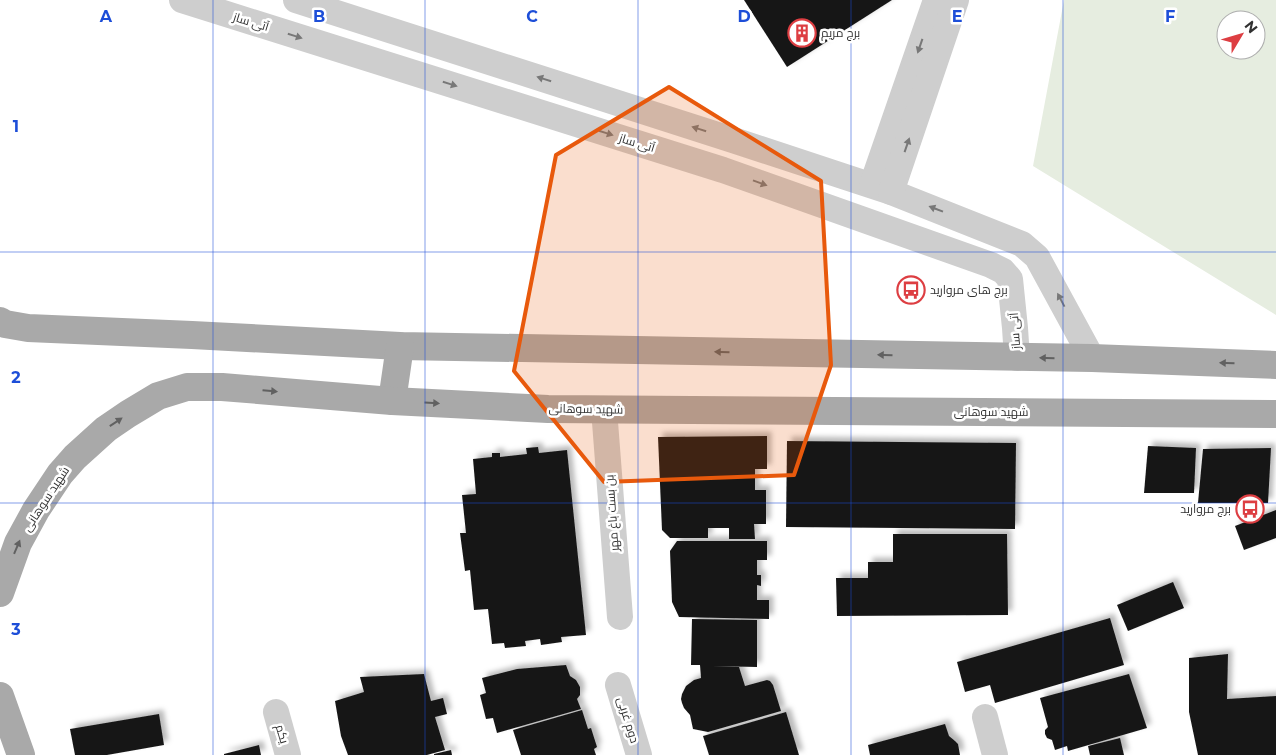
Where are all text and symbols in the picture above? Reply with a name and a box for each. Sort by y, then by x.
text: A [99,7,113,26]
text: B [313,7,325,26]
text: C [526,7,538,26]
text: D [737,7,751,26]
text: E [952,7,962,26]
text: F [1165,7,1175,26]
street label: آتی ساز [230,9,272,34]
north arrow [1216,10,1266,60]
text: N [1241,17,1262,37]
building icon: برج مریم [787,18,817,48]
place label: برج مریم [821,25,860,41]
one-way arrow [288,32,303,40]
one-way arrow [916,39,924,54]
one-way arrow [536,75,551,83]
one-way arrow [443,81,458,88]
text: 1 [13,117,19,136]
one-way arrow [691,124,706,132]
one-way arrow [598,129,613,137]
street label: آتی ساز [616,130,658,155]
one-way arrow [903,138,911,153]
one-way arrow [753,179,768,187]
one-way arrow [928,205,943,212]
bus stop icon: برج های مروارید [896,275,926,305]
place label: برج های مروارید [930,282,1008,298]
one-way arrow [1057,293,1065,307]
street label: آتی ساز [1006,311,1023,351]
one-way arrow [714,348,730,356]
one-way arrow [877,351,893,359]
one-way arrow [1039,354,1055,362]
one-way arrow [1219,359,1235,367]
text: 2 [11,368,21,387]
one-way arrow [263,387,279,395]
one-way arrow [425,399,441,407]
street label: شهید سوهانی [549,400,624,417]
street label: شهید سوهانی [954,404,1028,419]
one-way arrow [110,417,123,426]
street label: شهید سوهانی [19,463,72,534]
street label: بن بست باغ مهر [601,474,623,553]
bus stop icon: برج مروارید [1235,494,1265,524]
place label: برج مروارید [1180,501,1231,517]
one-way arrow [13,540,21,554]
text: 3 [10,620,21,639]
street label: دوم غربی [613,695,643,745]
street label: یکم [272,723,293,746]

